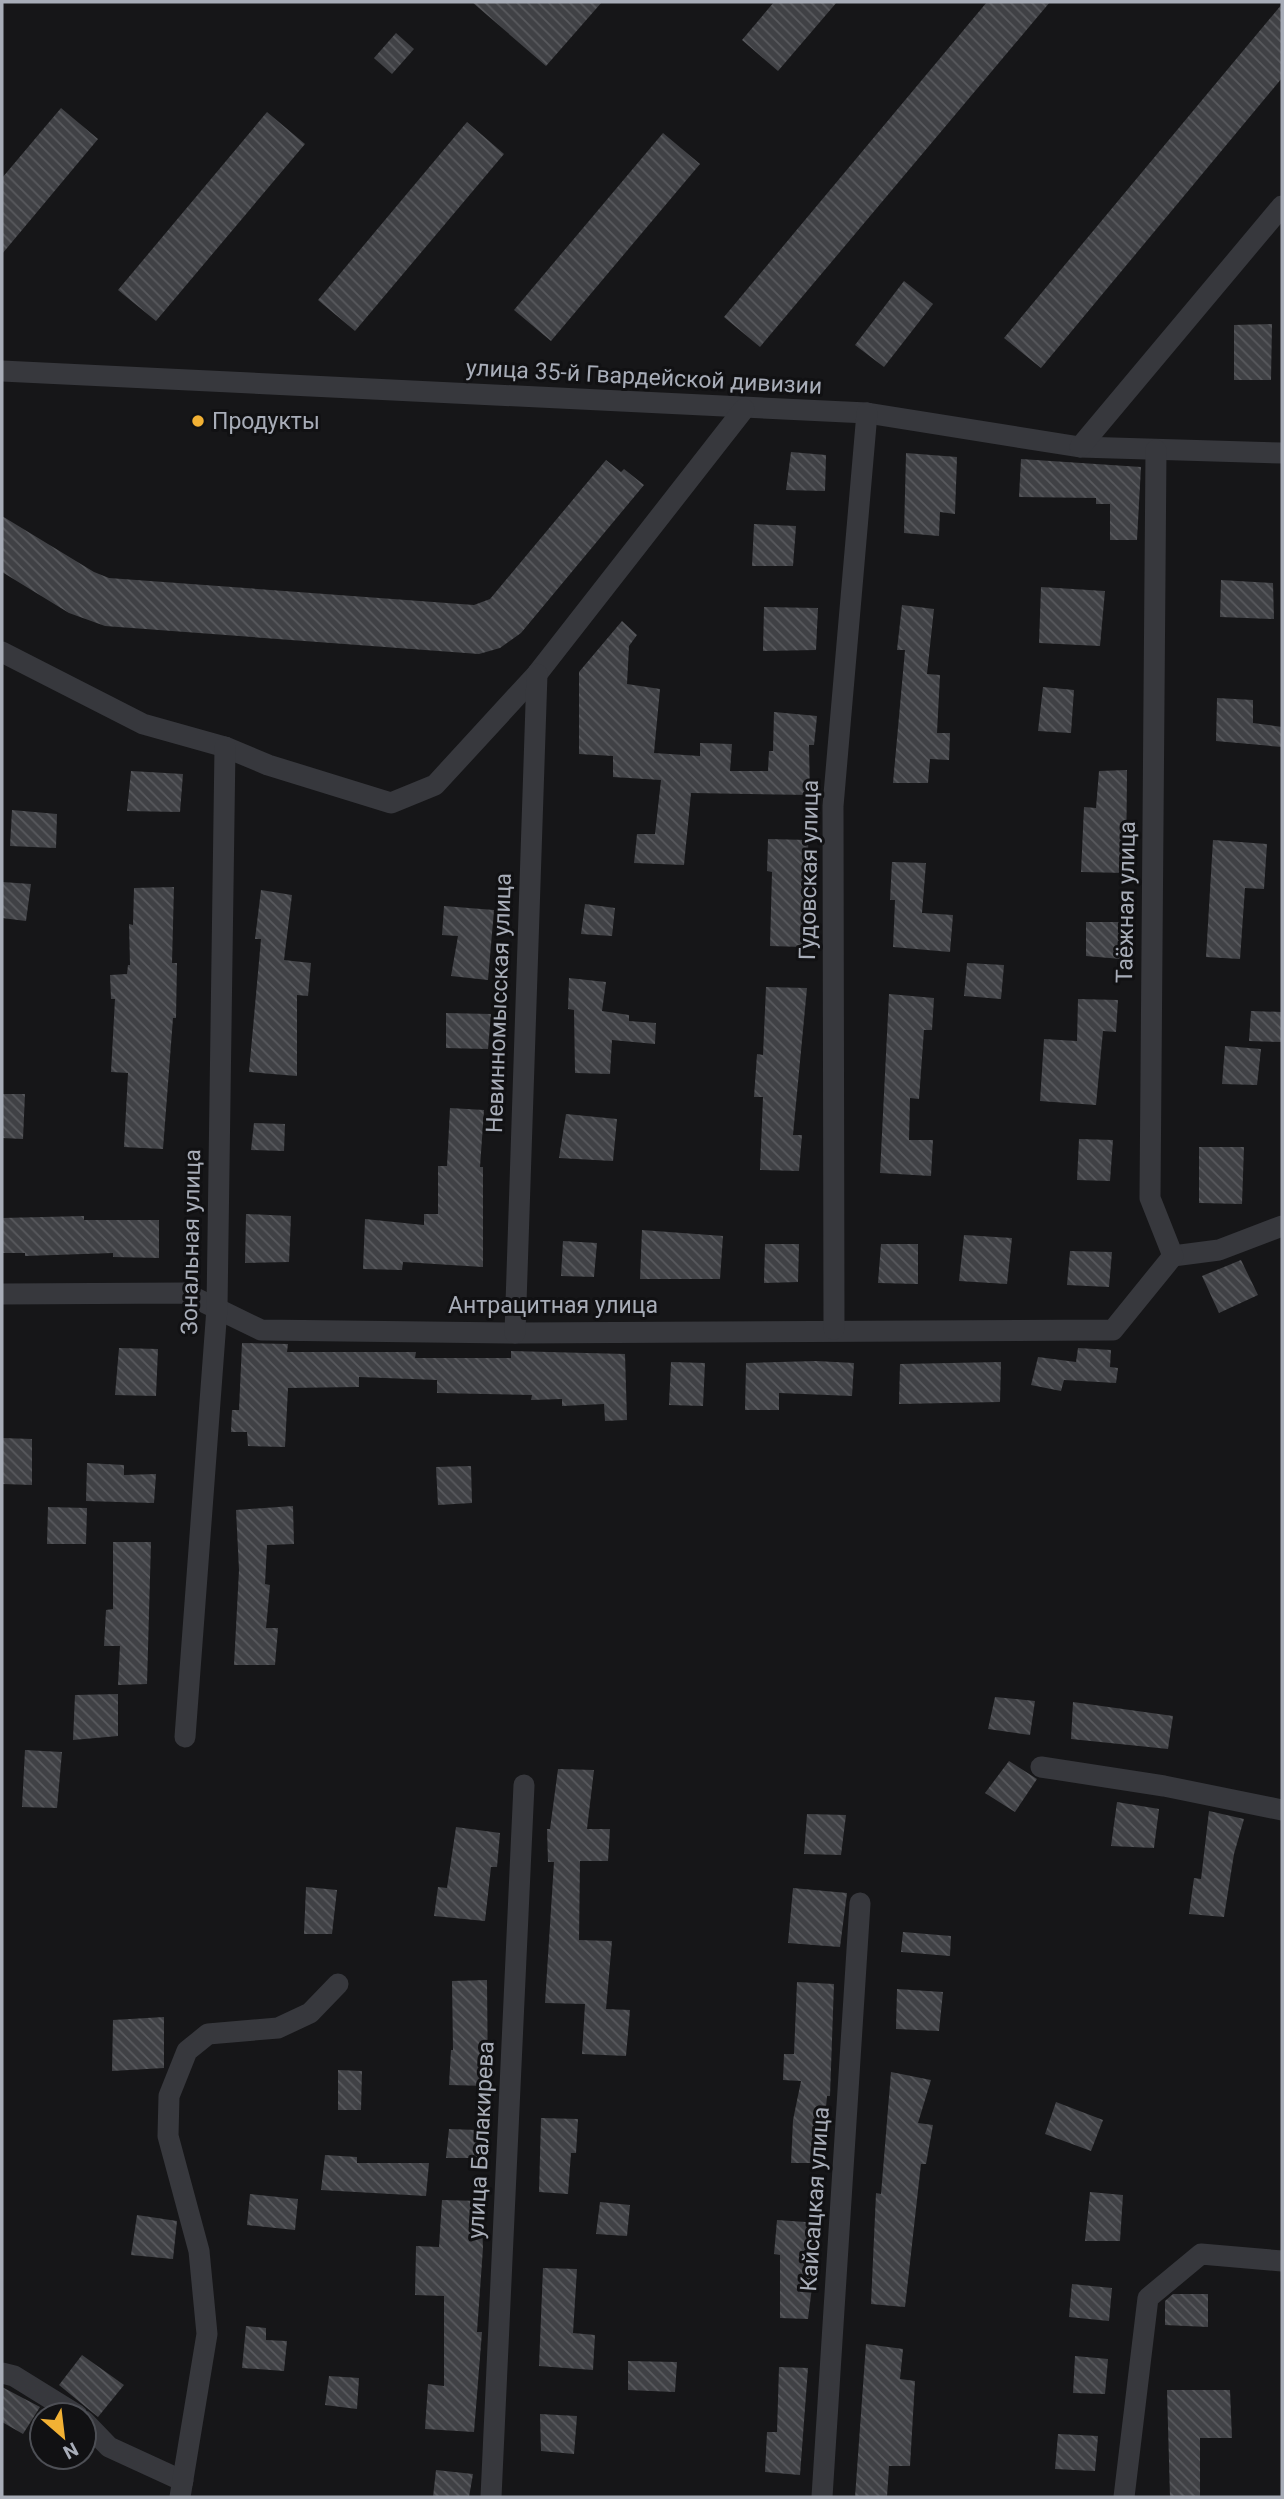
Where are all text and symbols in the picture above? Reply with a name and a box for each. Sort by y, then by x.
street label: улица 35-й Гвардейской дивизии [465,354,823,400]
place label: Продукты [212,408,320,435]
marker: Продукты [190,413,206,429]
street label: Гудовская улица [794,780,824,960]
street label: Таёжная улица [1111,821,1141,983]
street label: Невинномысская улица [481,873,517,1133]
street label: Зональная улица [176,1149,206,1335]
street label: Антрацитная улица [448,1292,658,1319]
street label: улица Балакирева [462,2040,500,2240]
street label: Кайсацкая улица [795,2106,835,2292]
north arrow [28,2401,98,2471]
text: N [59,2437,82,2464]

